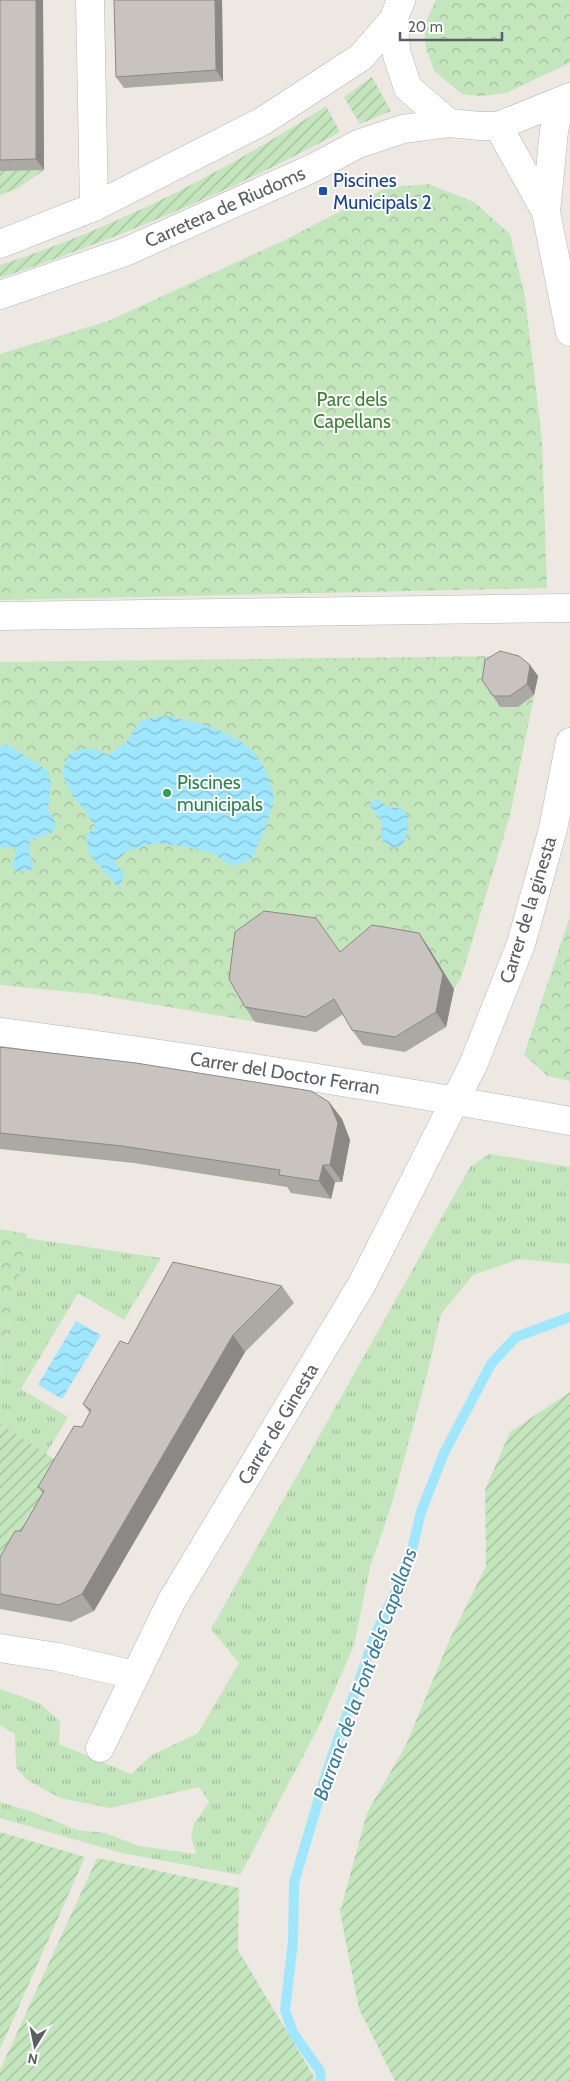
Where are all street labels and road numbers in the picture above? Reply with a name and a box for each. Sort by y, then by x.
street label: Carretera de Riudoms [141,161,309,253]
street label: Carrer de la ginesta [495,834,561,986]
street label: Carrer del Doctor Ferran [188,1047,382,1099]
street label: Carrer de Ginesta [233,1359,323,1489]

